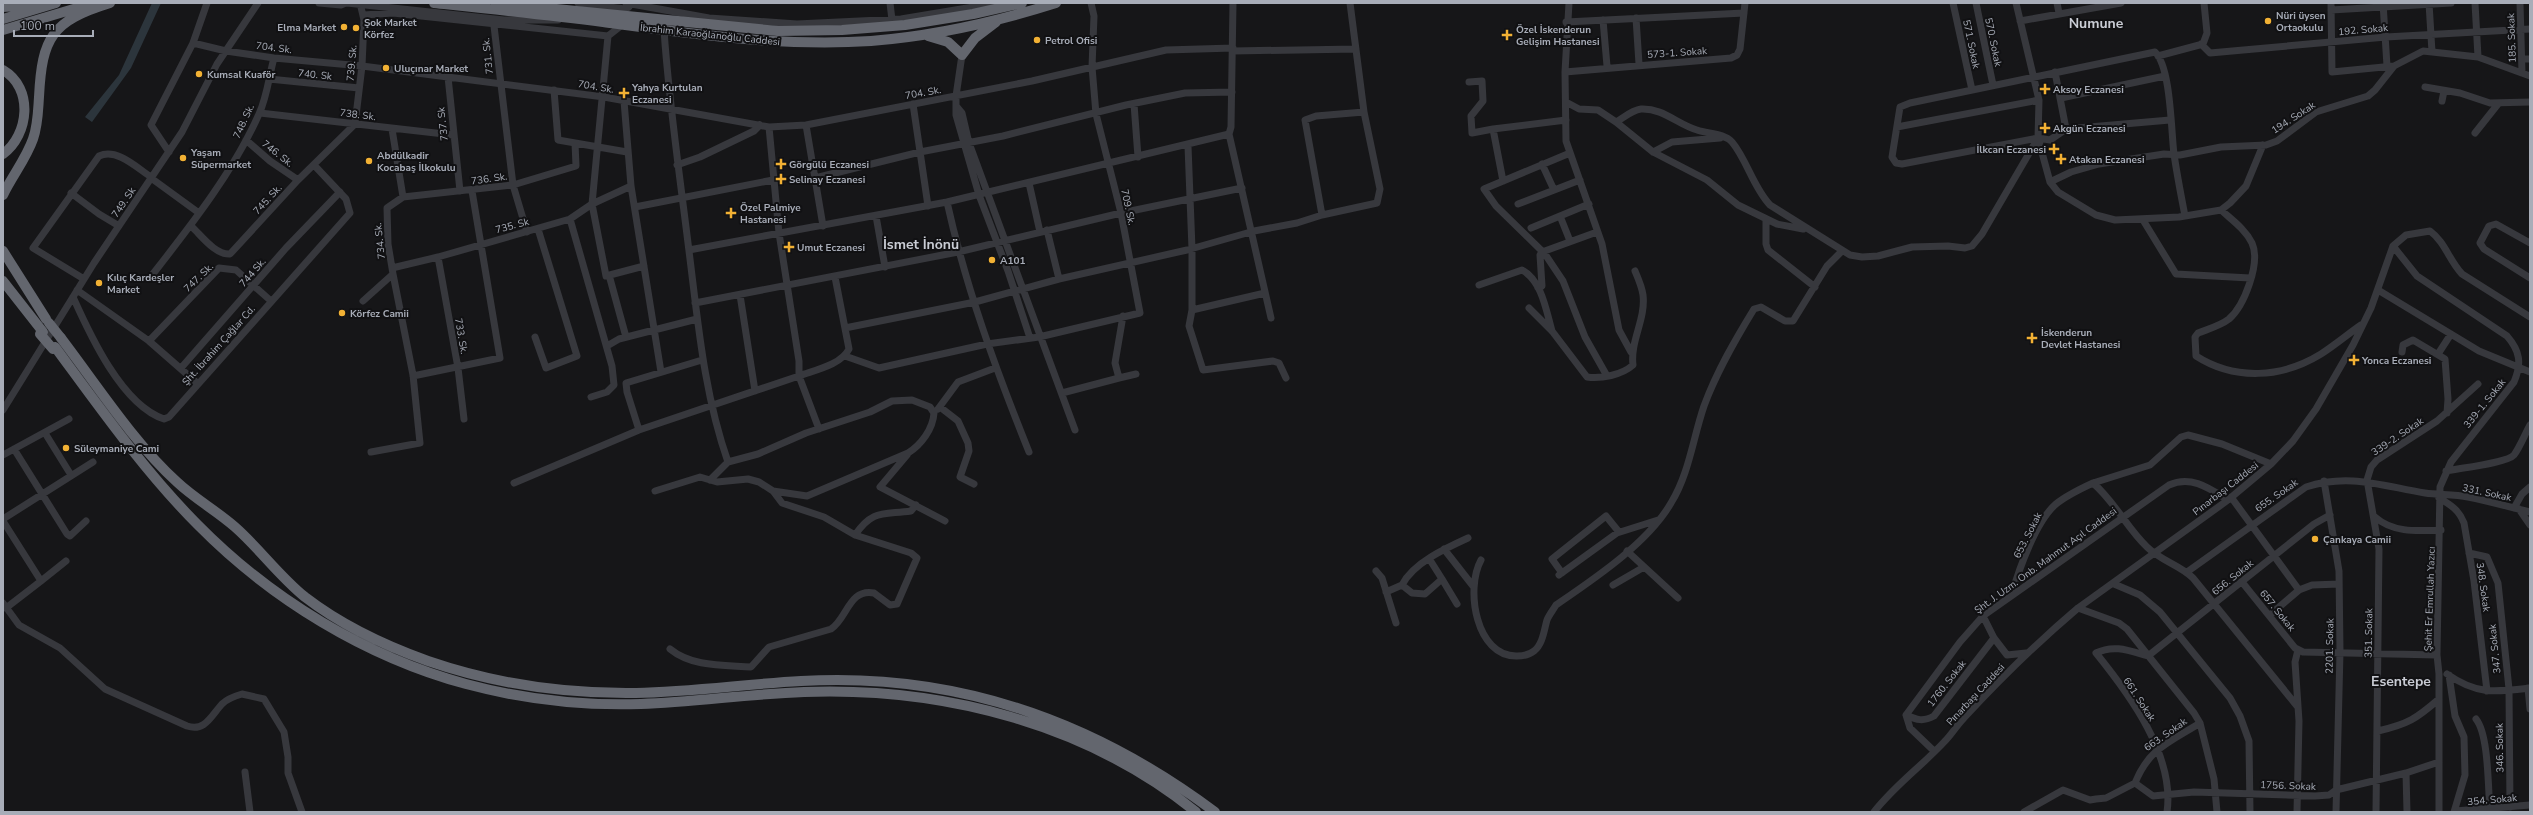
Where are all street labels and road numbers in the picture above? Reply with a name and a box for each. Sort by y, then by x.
street label: 185. Sokak [2504,12,2520,63]
street label: 570. Sokak [1981,16,2005,69]
street label: 571. Sokak [1959,18,1983,71]
street label: İbrahim Karaoğlanoğlu Caddesi [639,21,781,49]
street label: 192. Sokak [2338,21,2390,39]
street label: 731. Sk. [479,37,497,75]
street label: 704. Sk. [255,39,293,57]
street label: 739. Sk. [343,44,361,82]
street label: 573-1. Sokak [1647,44,1709,62]
street label: 740. Sk [297,66,334,84]
street label: 704. Sk. [577,77,615,97]
street label: 704. Sk. [904,83,942,103]
street label: 194. Sokak [2269,98,2319,137]
street label: 748. Sk. [230,102,258,141]
street label: 737. Sk [434,105,452,142]
street label: 738. Sk. [339,106,377,124]
street label: 746. Sk. [259,137,296,171]
street label: 736. Sk. [470,170,508,188]
street label: 745. Sk. [250,182,285,218]
street label: 749. Sk [109,184,140,221]
street label: 709. Sk. [1117,188,1139,226]
street label: 735. Sk [494,215,531,237]
street label: 734. Sk. [371,222,389,260]
street label: 744 Sk. [236,255,269,290]
street label: 747. Sk. [181,260,217,295]
street label: Şht. İbrahim Çağlar Cd. [179,303,259,389]
street label: 733. Sk. [451,317,471,355]
street label: 339-1. Sokak [2460,375,2510,431]
street label: 339-2. Sokak [2369,414,2427,459]
street label: Pınarbaşı Caddesi [2190,459,2261,519]
street label: 655. Sokak [2252,475,2302,516]
street label: 331. Sokak [2461,481,2514,505]
street label: Şht. J. Uzm. Onb. Mahmut Açıl Caddesi [1972,504,2120,617]
street label: 653. Sokak [2010,509,2046,561]
street label: Şehit Er Emrullah Yazıcı [2421,546,2439,652]
street label: 656. Sokak [2209,556,2257,599]
street label: 348. Sokak [2473,562,2494,614]
street label: 657. Sokak [2256,587,2299,635]
street label: 351. Sokak [2362,607,2376,658]
street label: 2201. Sokak [2323,617,2338,674]
street label: 347. Sokak [2485,622,2505,674]
street label: 1760. Sokak [1924,657,1970,710]
street label: Pınarbaşı Caddesi [1943,661,2008,729]
street label: 661. Sokak [2120,675,2159,725]
street label: 663. Sokak [2141,714,2191,755]
street label: 346. Sokak [2493,722,2507,773]
street label: 1756. Sokak [2260,778,2317,794]
street label: 354. Sokak [2467,791,2519,809]

